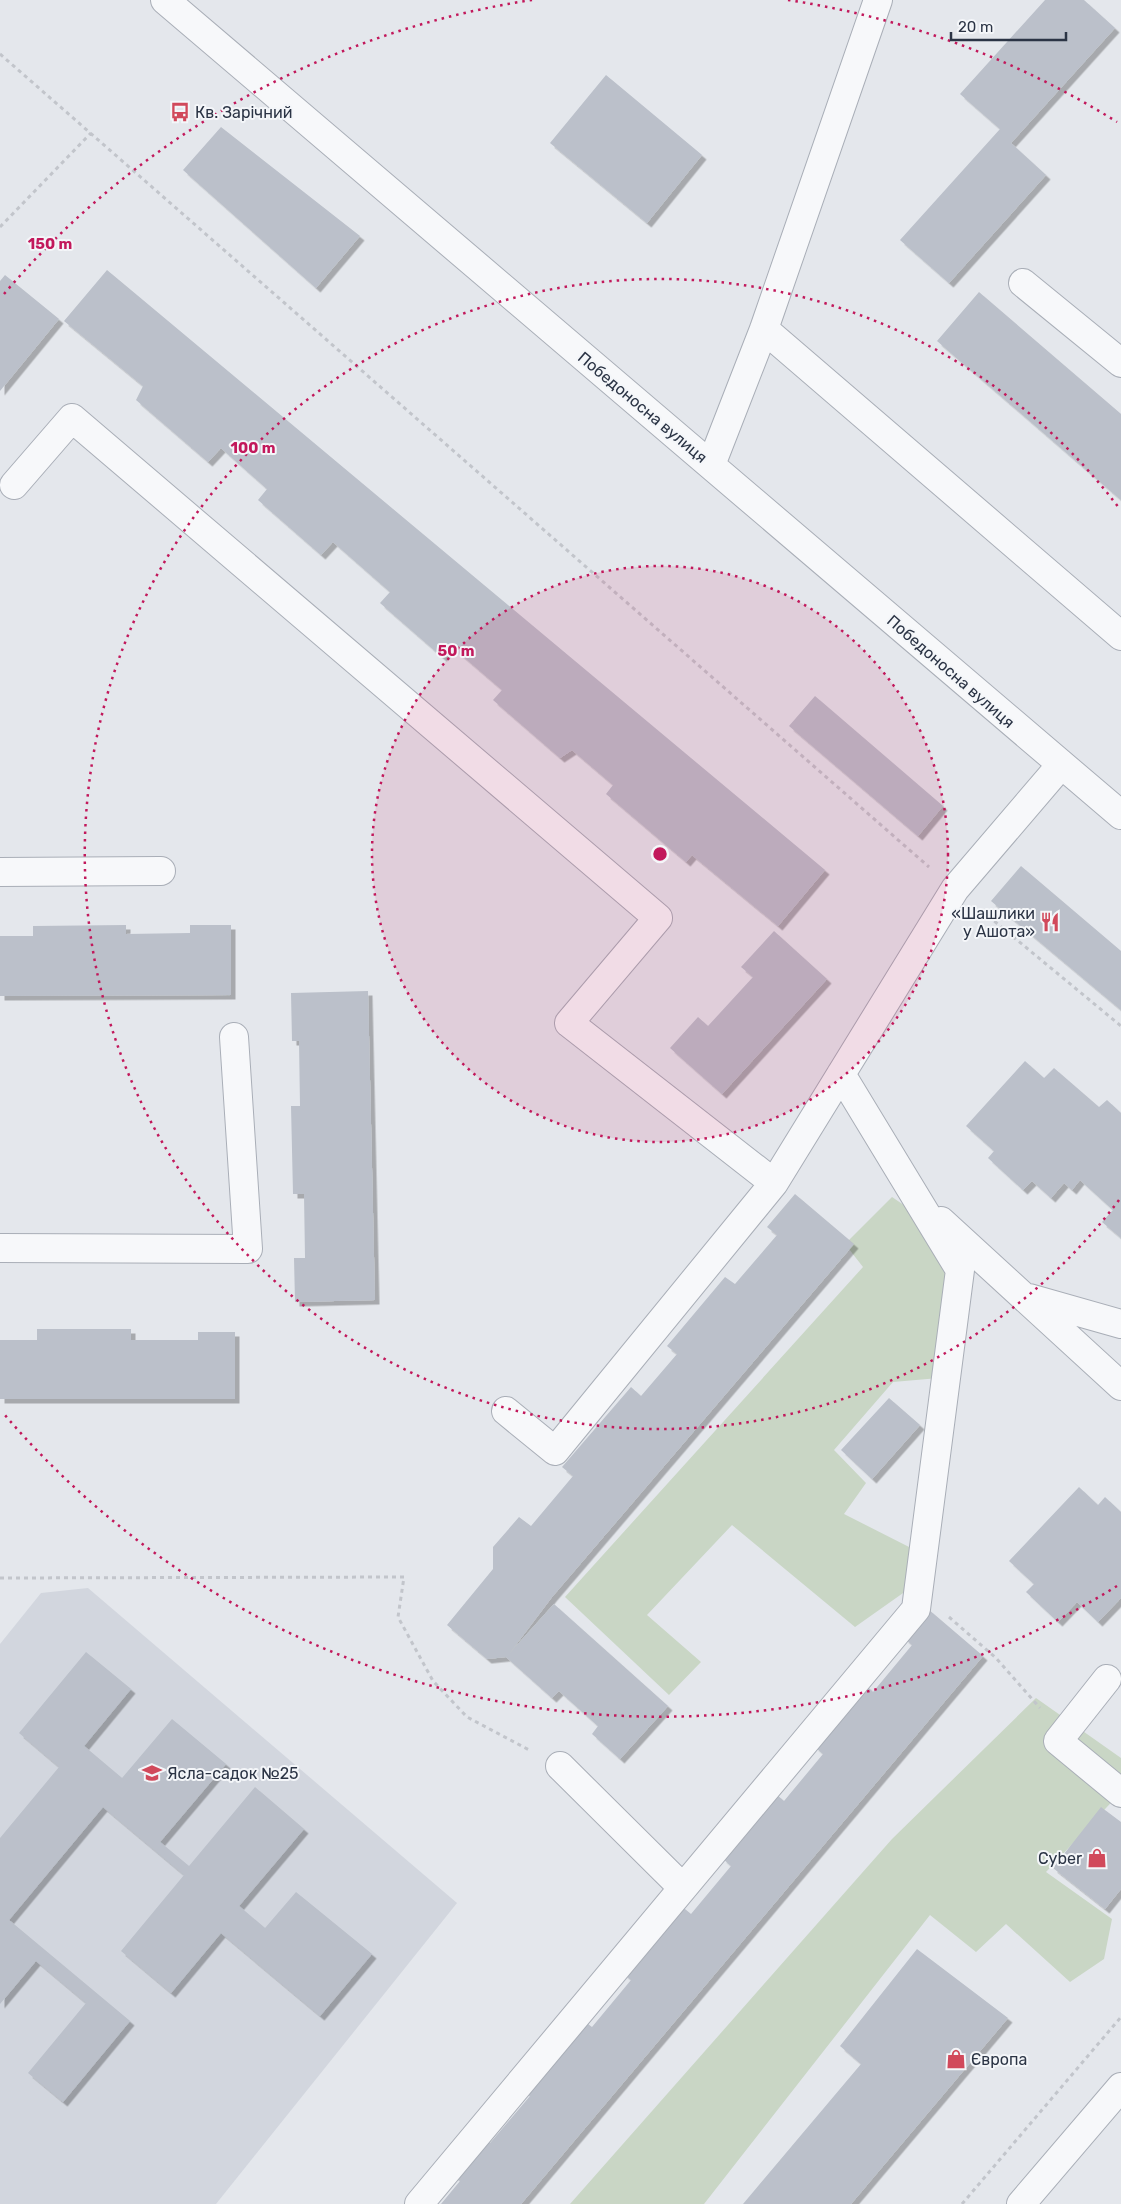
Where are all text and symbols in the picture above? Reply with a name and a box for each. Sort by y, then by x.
scale bar [951,10,1066,42]
text: 20 m [958,18,993,36]
bus stop icon: Кв. Зарічний [169,101,191,123]
place label: Кв. Зарічний [195,103,292,122]
text: 150 m [28,235,72,253]
street label: Победоносна вулиця [574,348,711,467]
text: 100 m [231,439,275,457]
street label: Победоносна вулиця [883,611,1018,732]
text: 50 m [438,642,474,660]
centre of rings [651,845,669,863]
place label: «Шашлики у Ашота» [951,904,1035,941]
restaurant icon: «Шашлики у Ашота» [1039,911,1061,933]
school or university icon: Ясла-садок №25 [141,1762,163,1784]
place label: Ясла-садок №25 [167,1764,299,1783]
shop icon: Cyber [1086,1847,1108,1869]
place label: Cyber [1038,1849,1082,1868]
shop icon: Європа [945,2048,967,2070]
place label: Європа [971,2050,1027,2069]

